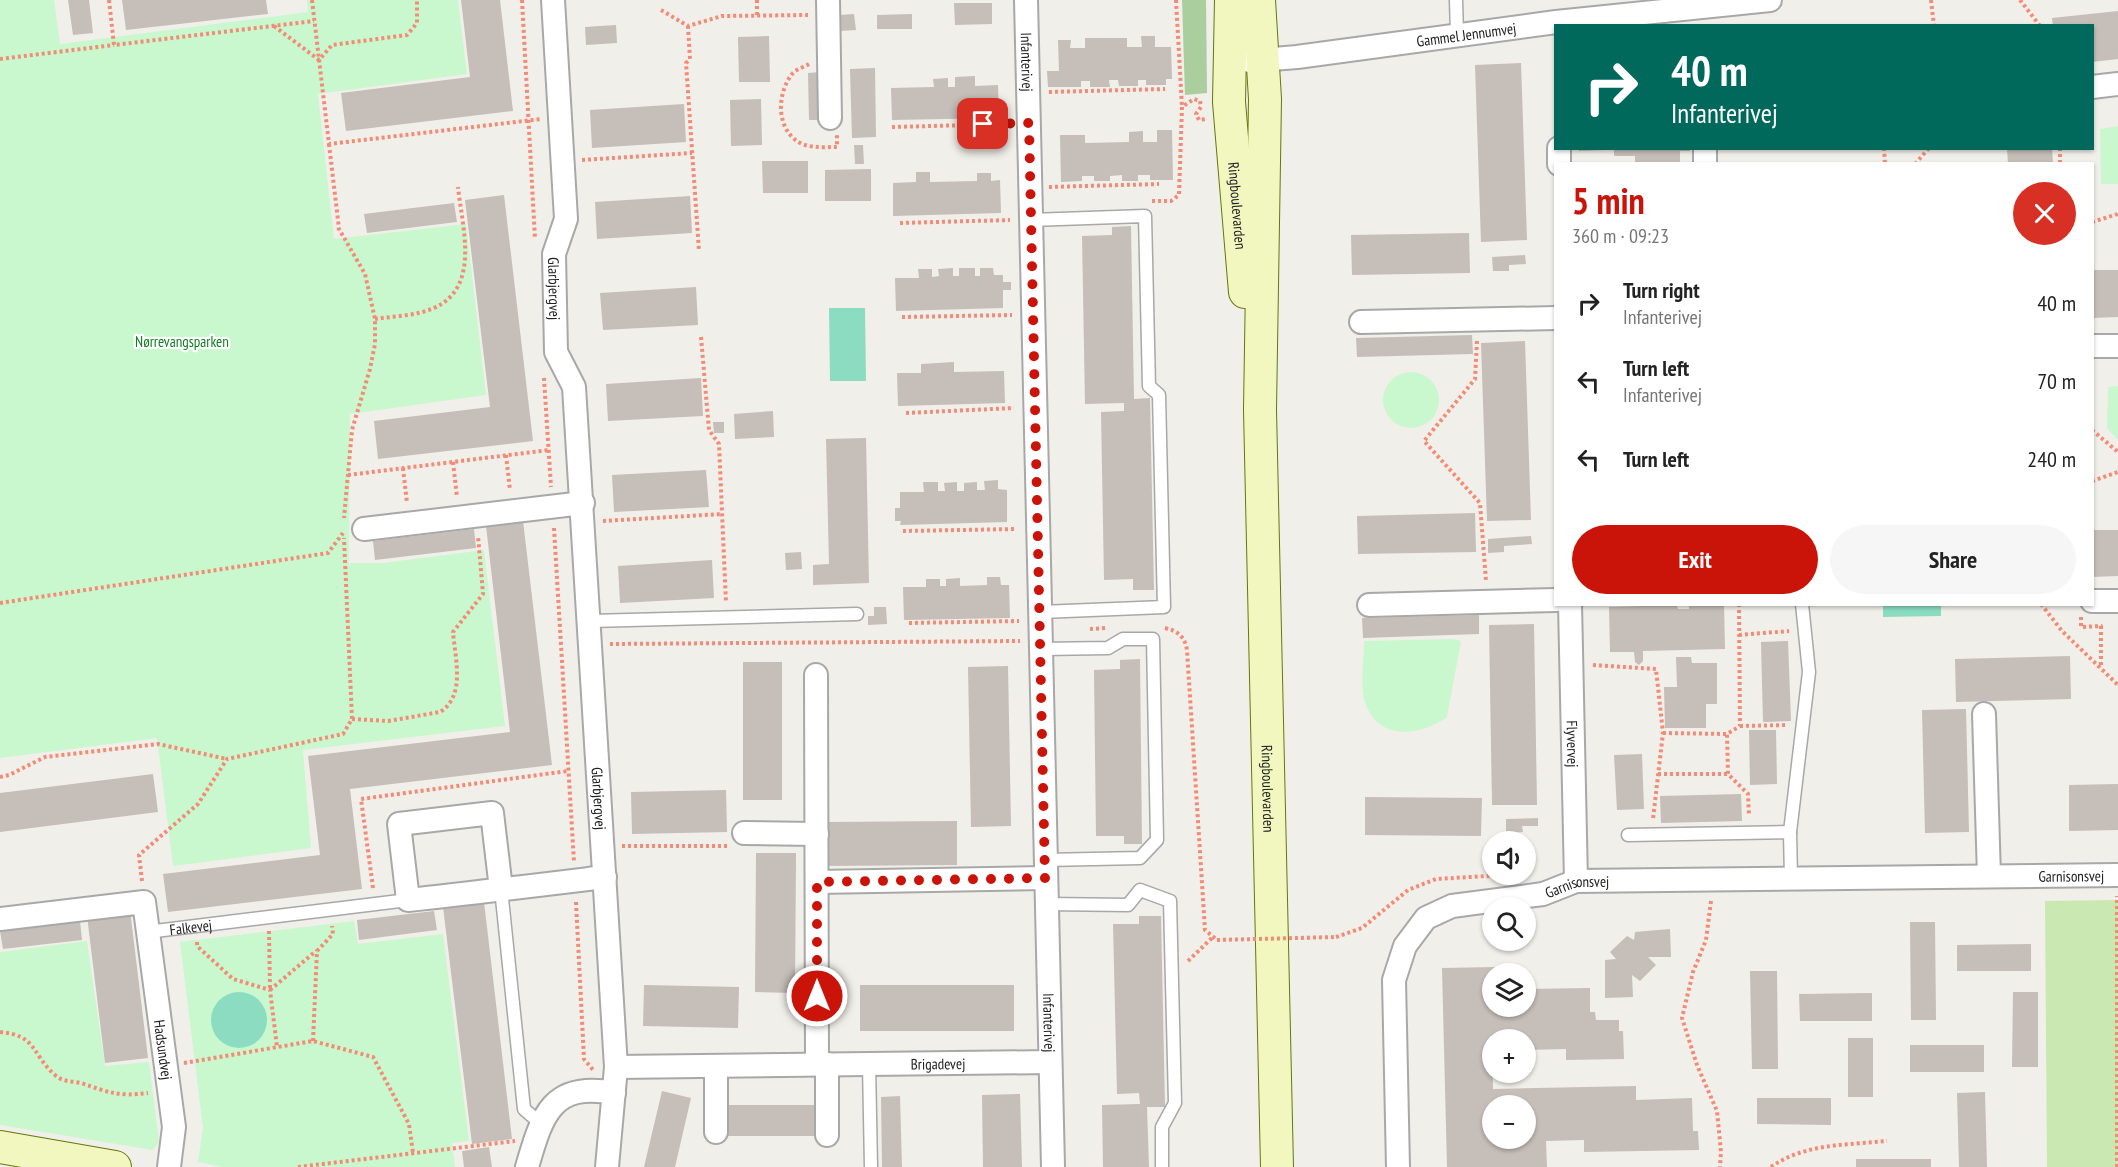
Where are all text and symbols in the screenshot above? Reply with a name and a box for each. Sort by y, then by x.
street label: Gammel Jennumvej [1415,18,1517,50]
street label: Infanterivej [1017,32,1038,92]
text: 40 m [1671,43,1748,98]
icon: right [1572,48,1650,126]
text: Infanterivej [1671,96,1778,130]
pin [957,98,1008,149]
icon: arrive [966,107,999,140]
street label: Ringboulevarden [1225,161,1251,250]
text: 5 min [1572,177,1645,224]
button: close [2013,182,2076,245]
text: 360 m · 09:23 [1572,223,1669,249]
street label: Glarbjergvej [545,257,565,320]
text: Turn right [1623,276,1700,304]
icon: right [1572,287,1605,320]
text: 40 m [2037,289,2076,317]
text: Infanterivej [1623,304,1702,330]
park label: Nørrevangsparken [135,332,229,351]
text: Turn left [1623,354,1689,382]
icon: left [1572,365,1605,398]
text: 70 m [2037,367,2076,395]
text: Infanterivej [1623,382,1702,408]
icon: left [1572,443,1605,476]
text: Turn left [1623,445,1689,473]
text: 240 m [2027,445,2076,473]
button: Exit [1572,525,1818,594]
button: Share [1830,525,2076,594]
street label: Flyvervej [1563,720,1583,768]
street label: Ringboulevarden [1258,745,1279,833]
street label: Glarbjergvej [588,766,611,830]
map controls [1482,831,1536,1149]
button: sound [1482,831,1536,885]
street label: Garnisonsvej [2038,866,2104,885]
street label: Garnisonsvej [1542,871,1609,902]
button: search [1482,897,1536,951]
street label: Falkevej [168,915,213,939]
button: layers [1482,963,1536,1017]
position arrow [785,964,849,1028]
street label: Infanterivej [1039,993,1060,1053]
street label: Hadsundvej [150,1018,177,1081]
button: + [1482,1029,1536,1083]
street label: Brigadevej [911,1053,965,1073]
button: − [1482,1095,1536,1149]

